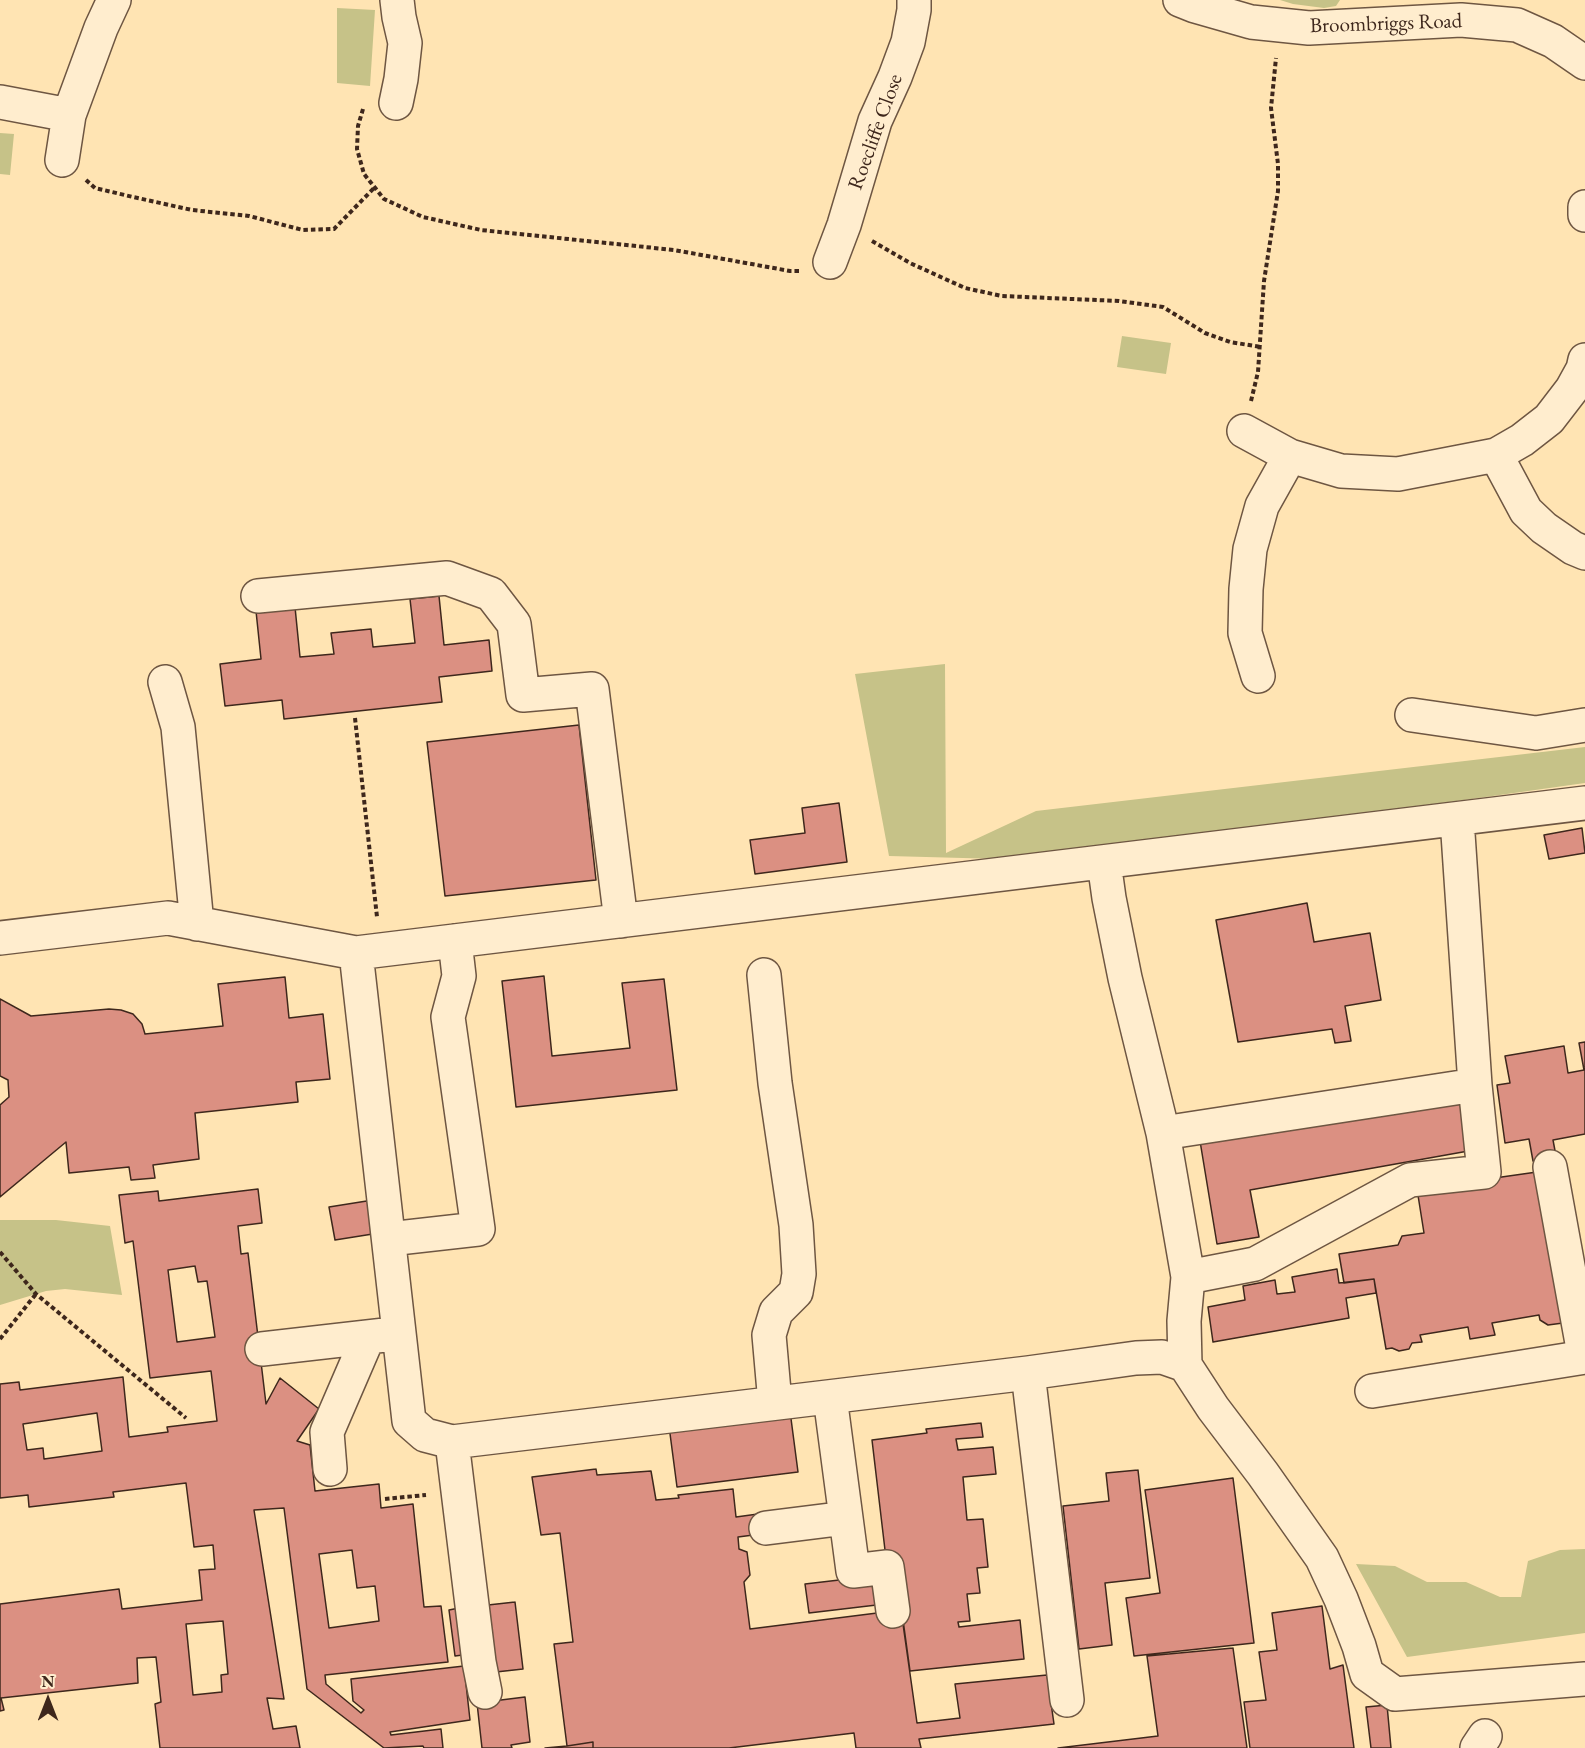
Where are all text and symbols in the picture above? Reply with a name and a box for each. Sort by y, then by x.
street label: Broombriggs Road [1309,9,1463,39]
street label: Roecliffe Close [843,71,909,193]
north arrow [18,1670,78,1730]
text: N [42,1671,54,1692]

